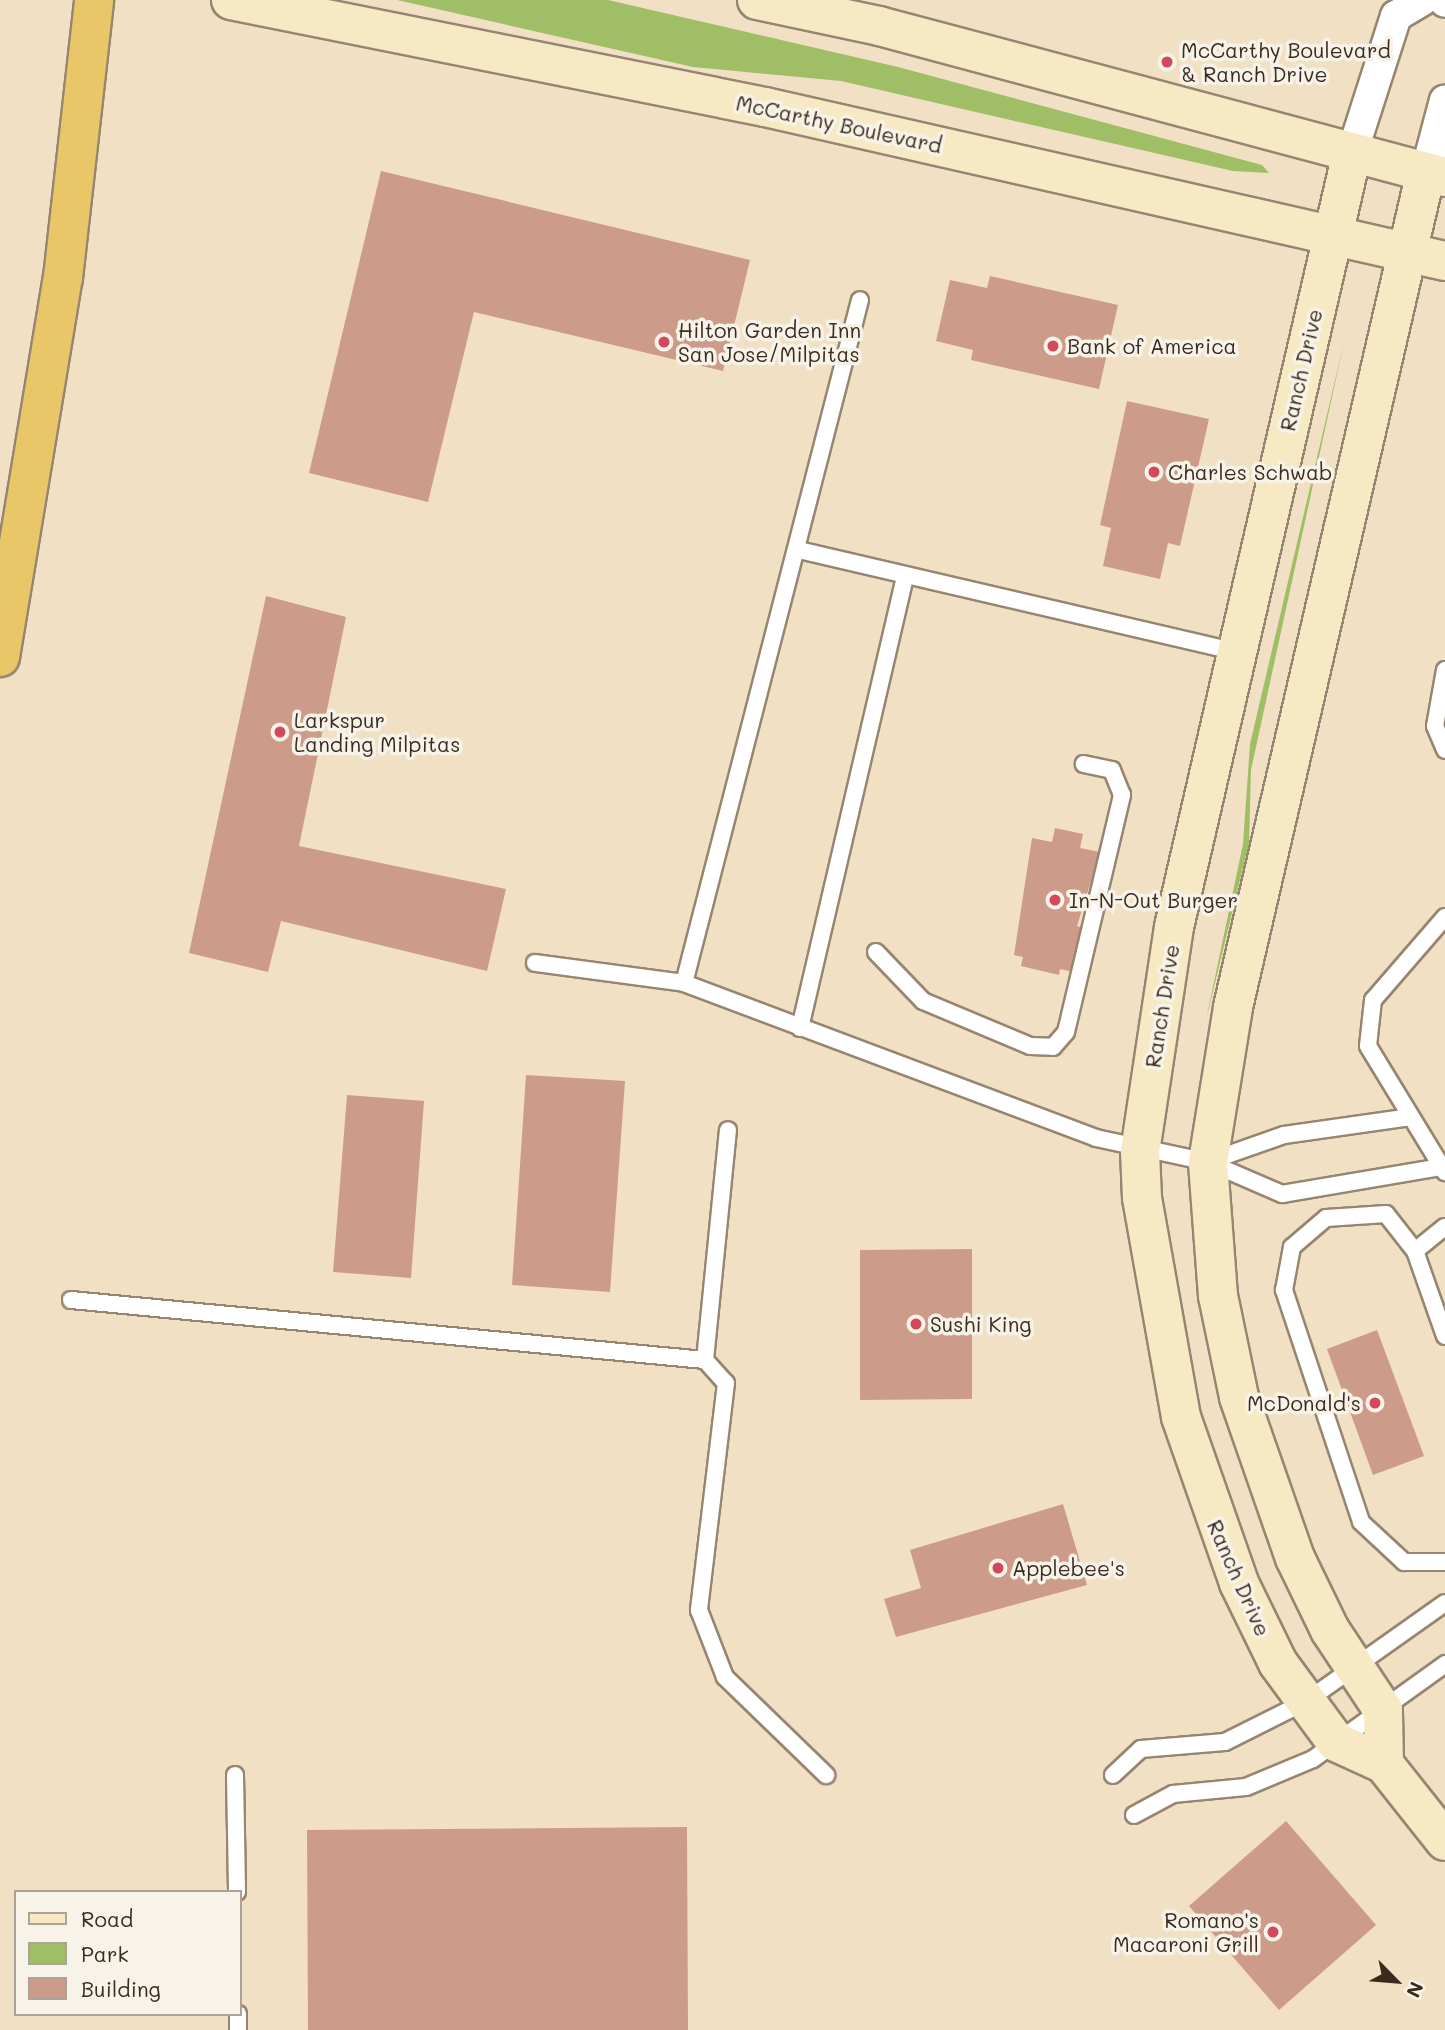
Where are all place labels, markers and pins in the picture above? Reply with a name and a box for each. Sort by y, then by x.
place label: McCarthy Boulevard & Ranch Drive [1181,37,1391,87]
marker: McCarthy Boulevard & Ranch Drive [1159,54,1175,70]
place label: Hilton Garden Inn San Jose/Milpitas [678,317,861,367]
place label: Bank of America [1067,333,1237,359]
marker: Hilton Garden Inn San Jose/Milpitas [656,334,672,350]
marker: Bank of America [1045,338,1061,354]
place label: Charles Schwab [1168,459,1332,485]
marker: Charles Schwab [1146,464,1162,480]
place label: Larkspur Landing Milpitas [294,707,460,757]
marker: Larkspur Landing Milpitas [272,724,288,740]
place label: In-N-Out Burger [1069,887,1238,913]
marker: In-N-Out Burger [1047,892,1063,908]
place label: Sushi King [930,1311,1031,1337]
marker: Sushi King [908,1316,924,1332]
place label: McDonald's [1247,1390,1361,1416]
marker: McDonald's [1367,1395,1383,1411]
place label: Applebee's [1012,1555,1125,1581]
marker: Applebee's [990,1560,1006,1576]
place label: Romano's Macaroni Grill [1113,1907,1259,1957]
marker: Romano's Macaroni Grill [1265,1924,1281,1940]

